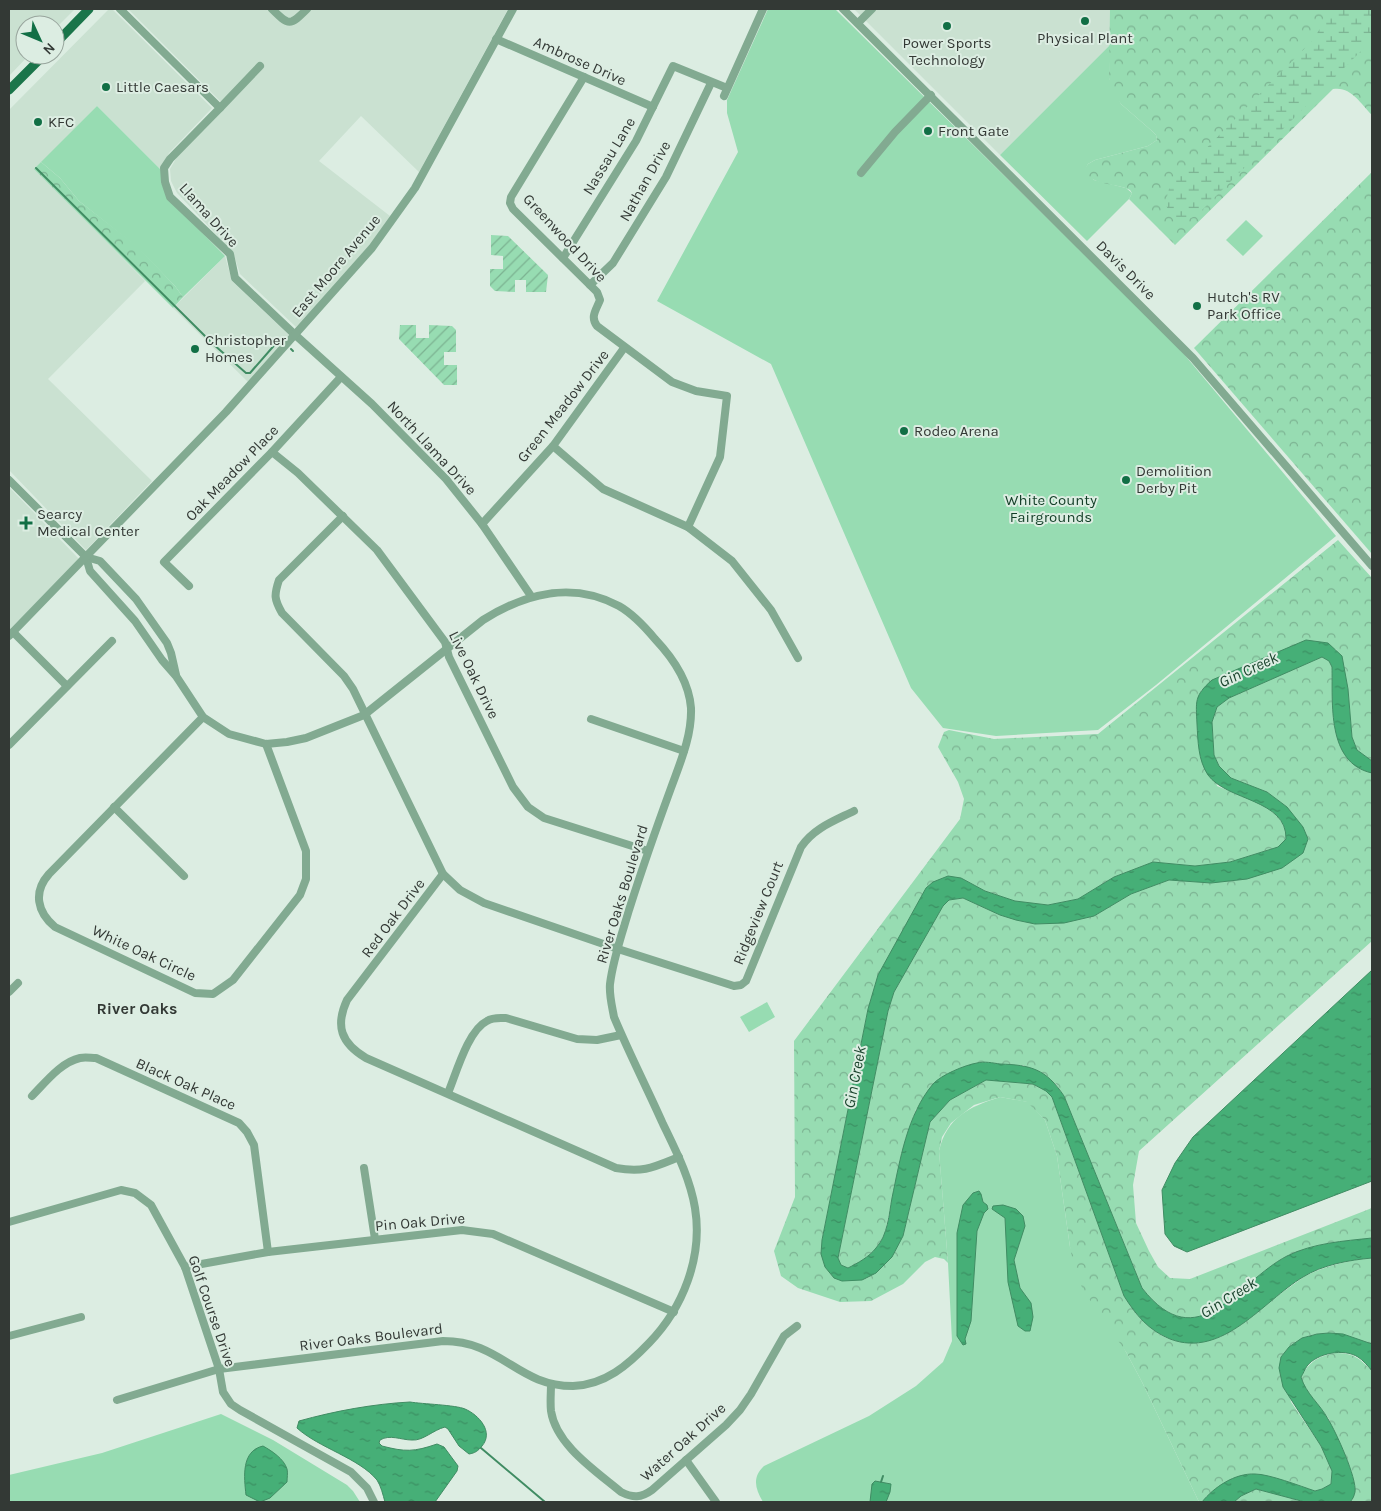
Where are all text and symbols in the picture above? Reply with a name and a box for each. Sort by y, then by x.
north arrow [15,15,65,65]
marker: Physical Plant [1079,15,1091,27]
marker: Power Sports Technology [941,20,953,32]
place label: Physical Plant [1037,29,1133,47]
street label: Ambrose Drive [531,33,629,89]
place label: Power Sports Technology [902,34,992,69]
text: N [39,39,59,58]
place label: Little Caesars [116,78,209,96]
marker: Little Caesars [100,81,112,93]
place label: KFC [48,113,74,131]
street label: Nassau Lane [579,114,639,198]
marker: KFC [32,116,44,128]
place label: Front Gate [938,122,1009,140]
marker: Front Gate [922,125,934,137]
street label: Nathan Drive [616,138,674,224]
street label: Llama Drive [175,179,243,251]
street label: Greenwood Drive [519,190,611,286]
street label: East Moore Avenue [288,211,384,321]
street label: Davis Drive [1093,237,1159,303]
place label: Hutch's RV Park Office [1207,288,1281,323]
marker: Hutch's RV Park Office [1191,300,1203,312]
place label: Christopher Homes [205,331,286,366]
marker: Christopher Homes [189,343,201,355]
street label: Green Meadow Drive [513,346,613,466]
street label: North Llama Drive [384,397,480,499]
street label: Oak Meadow Place [182,421,282,525]
place label: Rodeo Arena [914,422,999,440]
marker: Rodeo Arena [898,425,910,437]
place label: Demolition Derby Pit [1136,462,1212,497]
marker: Demolition Derby Pit [1120,474,1132,486]
park label: White County Fairgrounds [1005,491,1097,526]
place label: Searcy Medical Center [37,505,140,540]
marker: Searcy Medical Center [19,516,33,530]
street label: Live Oak Drive [445,628,503,722]
water label: Gin Creek [1216,647,1282,691]
street label: River Oaks Boulevard [592,822,652,966]
street label: Ridgeview Court [729,858,787,968]
street label: Red Oak Drive [357,875,429,961]
street label: White Oak Circle [89,921,199,985]
district label: River Oaks [97,999,177,1018]
water label: Gin Creek [839,1044,870,1110]
street label: Black Oak Place [133,1054,239,1114]
street label: Pin Oak Drive [374,1209,466,1235]
street label: Golf Course Drive [184,1253,240,1369]
water label: Gin Creek [1197,1272,1261,1322]
street label: River Oaks Boulevard [298,1319,444,1355]
street label: Water Oak Drive [637,1399,729,1485]

